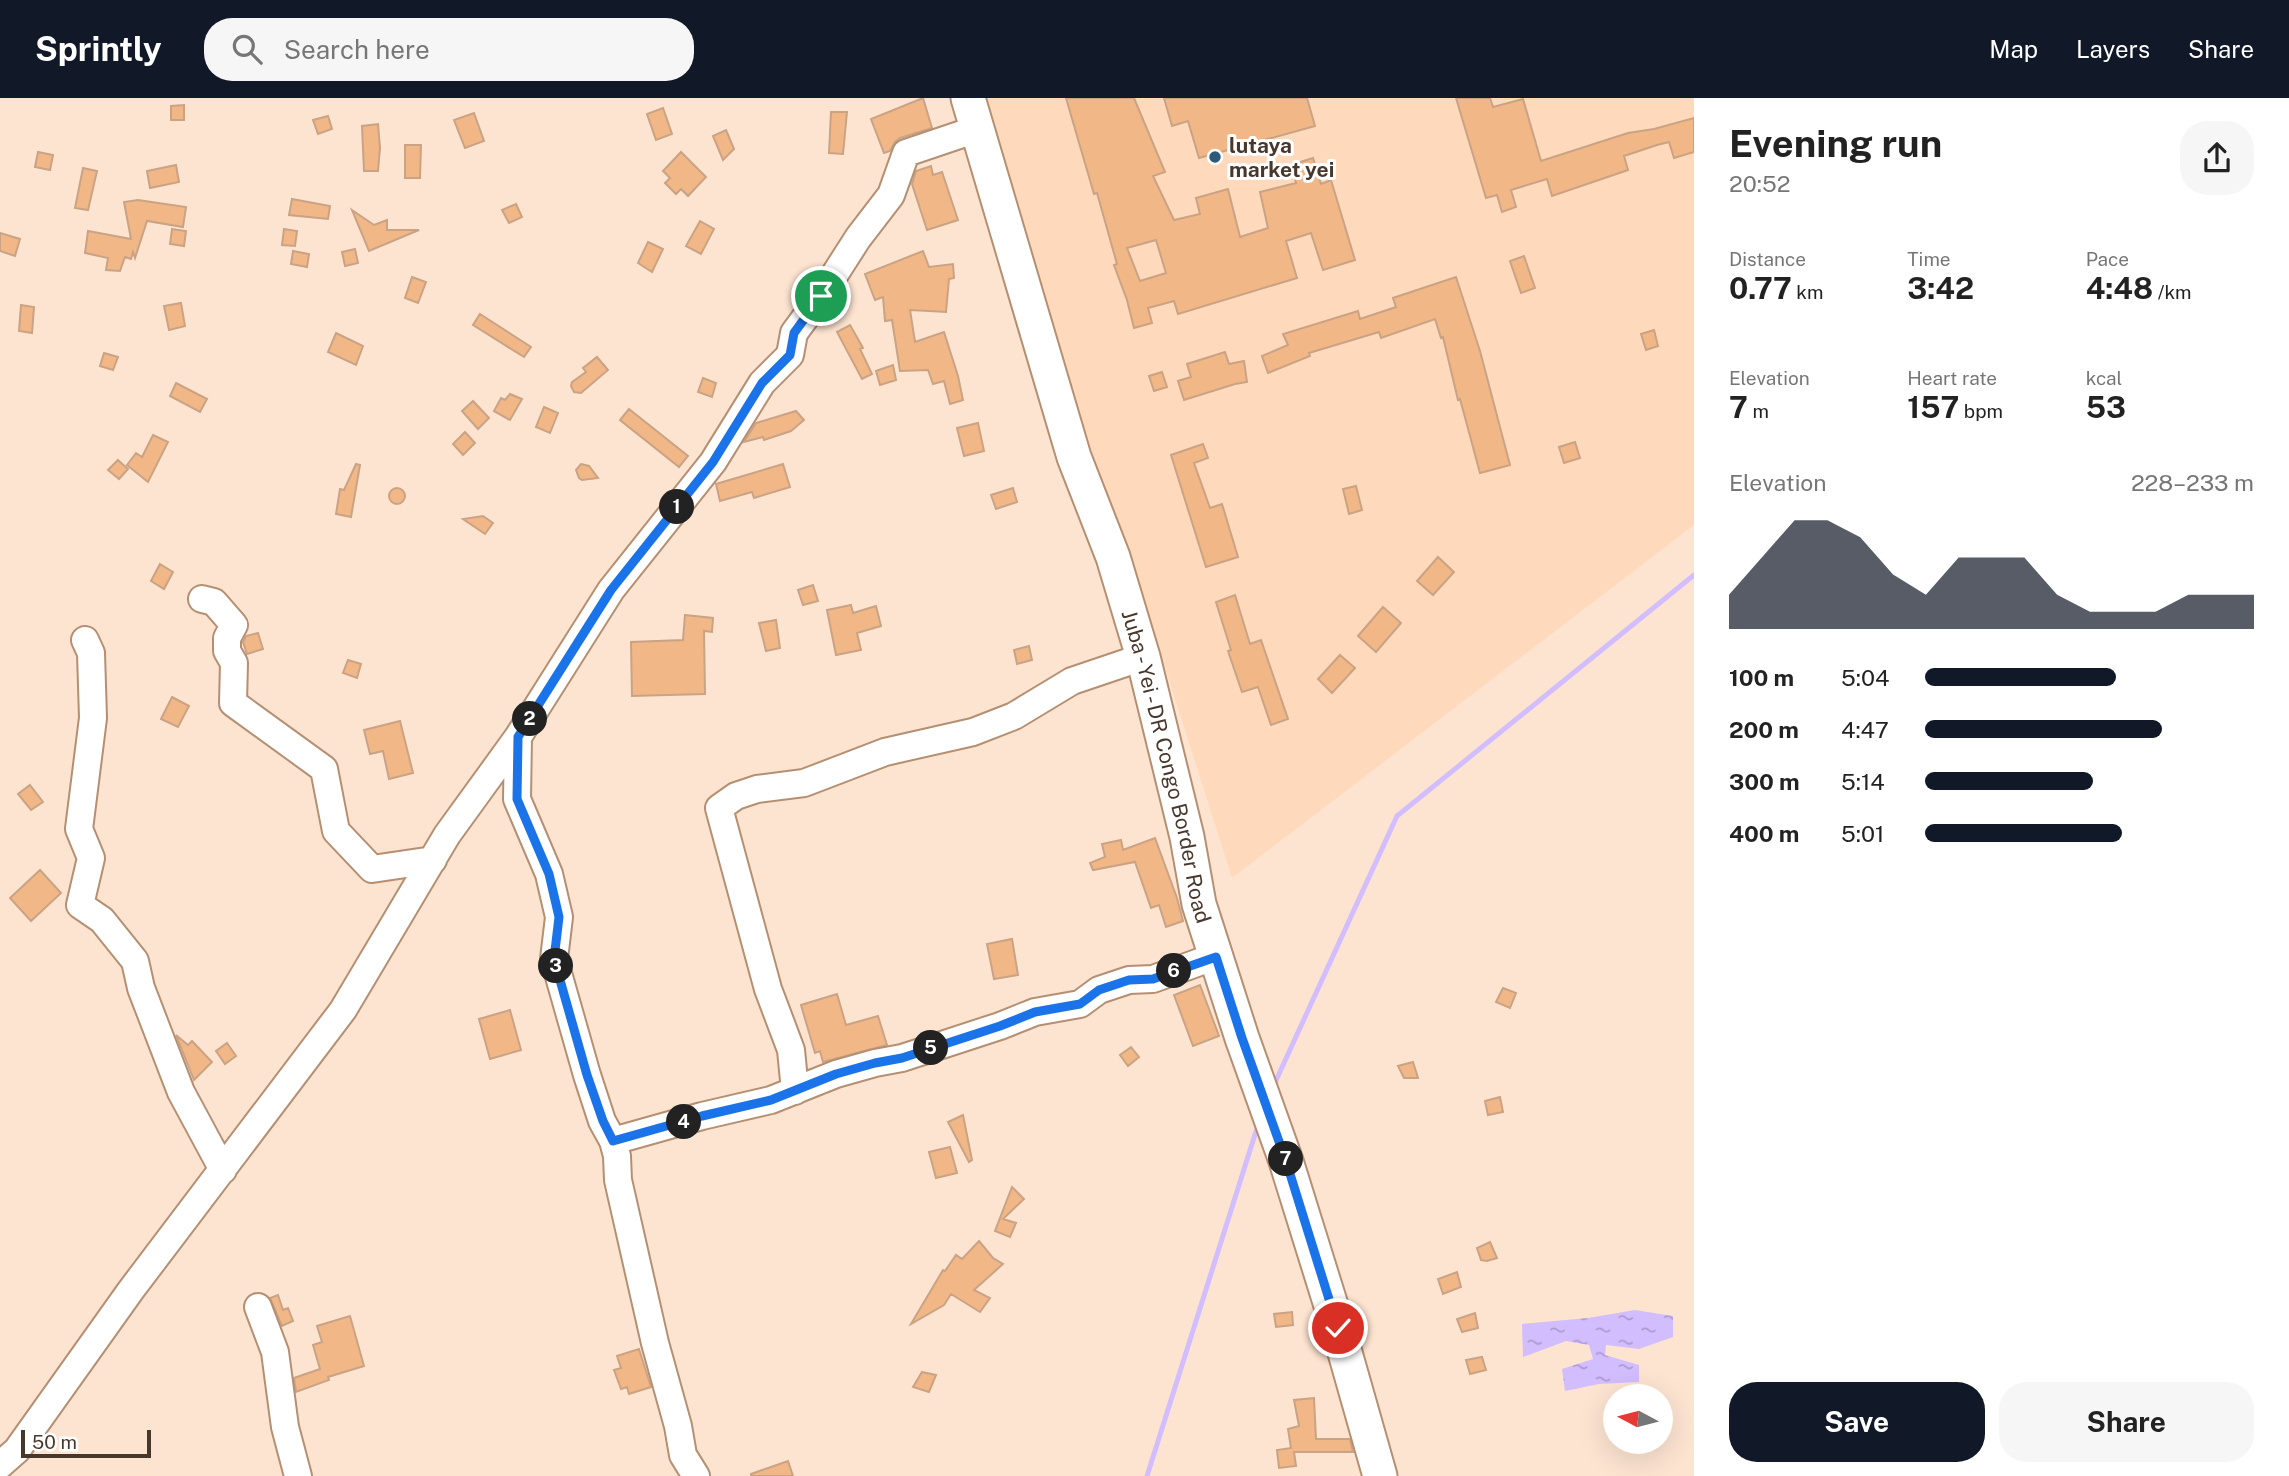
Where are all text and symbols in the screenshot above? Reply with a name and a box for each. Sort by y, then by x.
search box [204,18,694,81]
text: Sprintly [35,30,162,68]
icon: search [228,30,266,68]
text: Search here [284,34,430,65]
text: Map [1989,35,2038,63]
text: Layers [2076,35,2150,63]
text: Share [2188,35,2254,63]
text: Evening run [1729,121,1942,166]
button: share [2180,121,2254,195]
place label: lutaya market yei [1229,133,1334,182]
marker: lutaya market yei [1207,149,1223,165]
text: 20:52 [1729,170,1790,197]
text: Distance [1729,248,1806,270]
text: Time [1907,248,1951,270]
text: Pace [2086,248,2129,270]
pin [791,266,851,326]
text: 0.77 [1729,270,1792,306]
text: 3:42 [1907,270,1974,306]
text: 4:48 [2086,270,2153,306]
icon: arrive [802,277,840,315]
text: km [1792,281,1823,303]
text: /km [2153,281,2192,303]
text: Elevation [1729,367,1810,389]
text: Heart rate [1907,367,1997,389]
text: kcal [2086,367,2122,389]
text: 7 [1729,389,1748,425]
text: 157 [1907,389,1959,425]
text: 53 [2086,389,2126,425]
text: m [1748,400,1769,422]
text: bpm [1959,400,2003,422]
text: Elevation [1729,469,1827,496]
text: 228–233 m [2131,469,2254,496]
pin: 1 [660,490,694,524]
text: 1 [672,495,681,517]
street label: Juba - Yei - DR Congo Border Road [1117,607,1217,926]
text: 100 m [1729,664,1794,691]
text: 5:04 [1841,664,1889,691]
pin: 2 [512,702,548,736]
text: 2 [523,707,536,729]
text: 200 m [1729,716,1799,743]
text: 4:47 [1841,716,1889,743]
text: 300 m [1729,768,1800,795]
text: 5:14 [1841,768,1885,795]
text: 400 m [1729,820,1799,847]
text: 5:01 [1841,820,1884,847]
pin: 3 [538,948,574,984]
text: 3 [549,954,562,976]
pin: 6 [1156,954,1192,988]
text: 6 [1167,959,1180,981]
pin: 5 [914,1030,948,1066]
text: 5 [924,1036,937,1058]
pin: 4 [666,1104,702,1140]
text: 4 [677,1110,690,1132]
pin: 7 [1268,1142,1304,1176]
text: 7 [1280,1147,1291,1169]
pin [1308,1298,1368,1358]
icon: check [1319,1309,1357,1347]
button: Save [1729,1382,1985,1462]
button: Share [1999,1382,2254,1462]
north arrow [1603,1384,1673,1454]
map controls [1603,1384,1673,1454]
scale bar [21,1427,150,1459]
text: 50 m [32,1431,77,1453]

